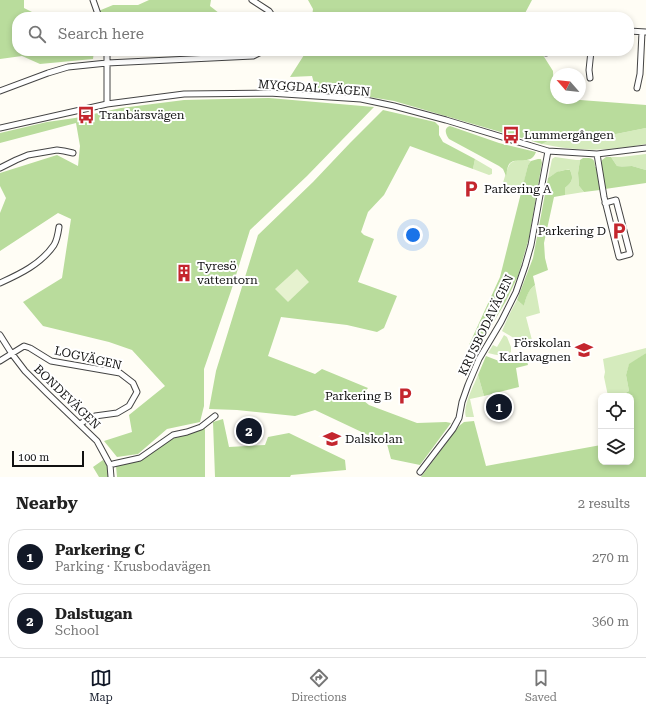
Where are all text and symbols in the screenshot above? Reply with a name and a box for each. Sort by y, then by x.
search box [12,12,634,56]
icon: search [26,23,48,45]
text: Search here [58,25,144,43]
north arrow [550,68,586,104]
street label: MYGGDALSVÄGEN [257,77,371,99]
bus stop icon: Tranbärsvägen [76,105,96,125]
place label: Tranbärsvägen [99,108,185,122]
bus stop icon: Lummergången [501,125,521,145]
place label: Lummergången [524,128,614,142]
parking icon: Parkering A [461,179,481,199]
place label: Parkering A [484,182,552,196]
parking icon: Parkering D [609,221,629,241]
place label: Parkering D [538,224,606,238]
your location [403,225,423,245]
place label: Tyresö vattentorn [197,259,258,287]
building icon: Tyresö vattentorn [174,263,194,283]
street label: KRUSBODAVÄGEN [455,272,517,378]
place label: Förskolan Karlavagnen [499,336,571,364]
school or university icon: Förskolan Karlavagnen [574,340,594,360]
street label: LOGVÄGEN [53,343,123,373]
street label: BONDEVÄGEN [31,362,103,432]
parking icon: Parkering B [395,386,415,406]
place label: Parkering B [325,389,392,403]
pin: 1 [486,392,512,422]
map controls [598,393,634,465]
button: locate [598,393,634,429]
pin: 2 [236,416,262,446]
school or university icon: Dalskolan [322,429,342,449]
button: layers [598,429,634,465]
place label: Dalskolan [345,432,403,446]
scale bar [12,449,84,468]
text: 100 m [18,451,49,464]
text: Nearby [16,493,78,513]
text: 2 results [578,496,630,511]
text: Parkering C [55,541,145,559]
text: 1 [26,550,34,565]
text: 270 m [592,550,629,565]
text: Parking · Krusbodavägen [55,559,211,574]
text: Dalstugan [55,605,133,623]
text: 2 [26,614,34,629]
text: 360 m [592,614,629,629]
text: School [55,623,99,638]
tab: Map [89,667,113,704]
tab: Directions [291,667,347,704]
tab: Saved [525,667,557,704]

